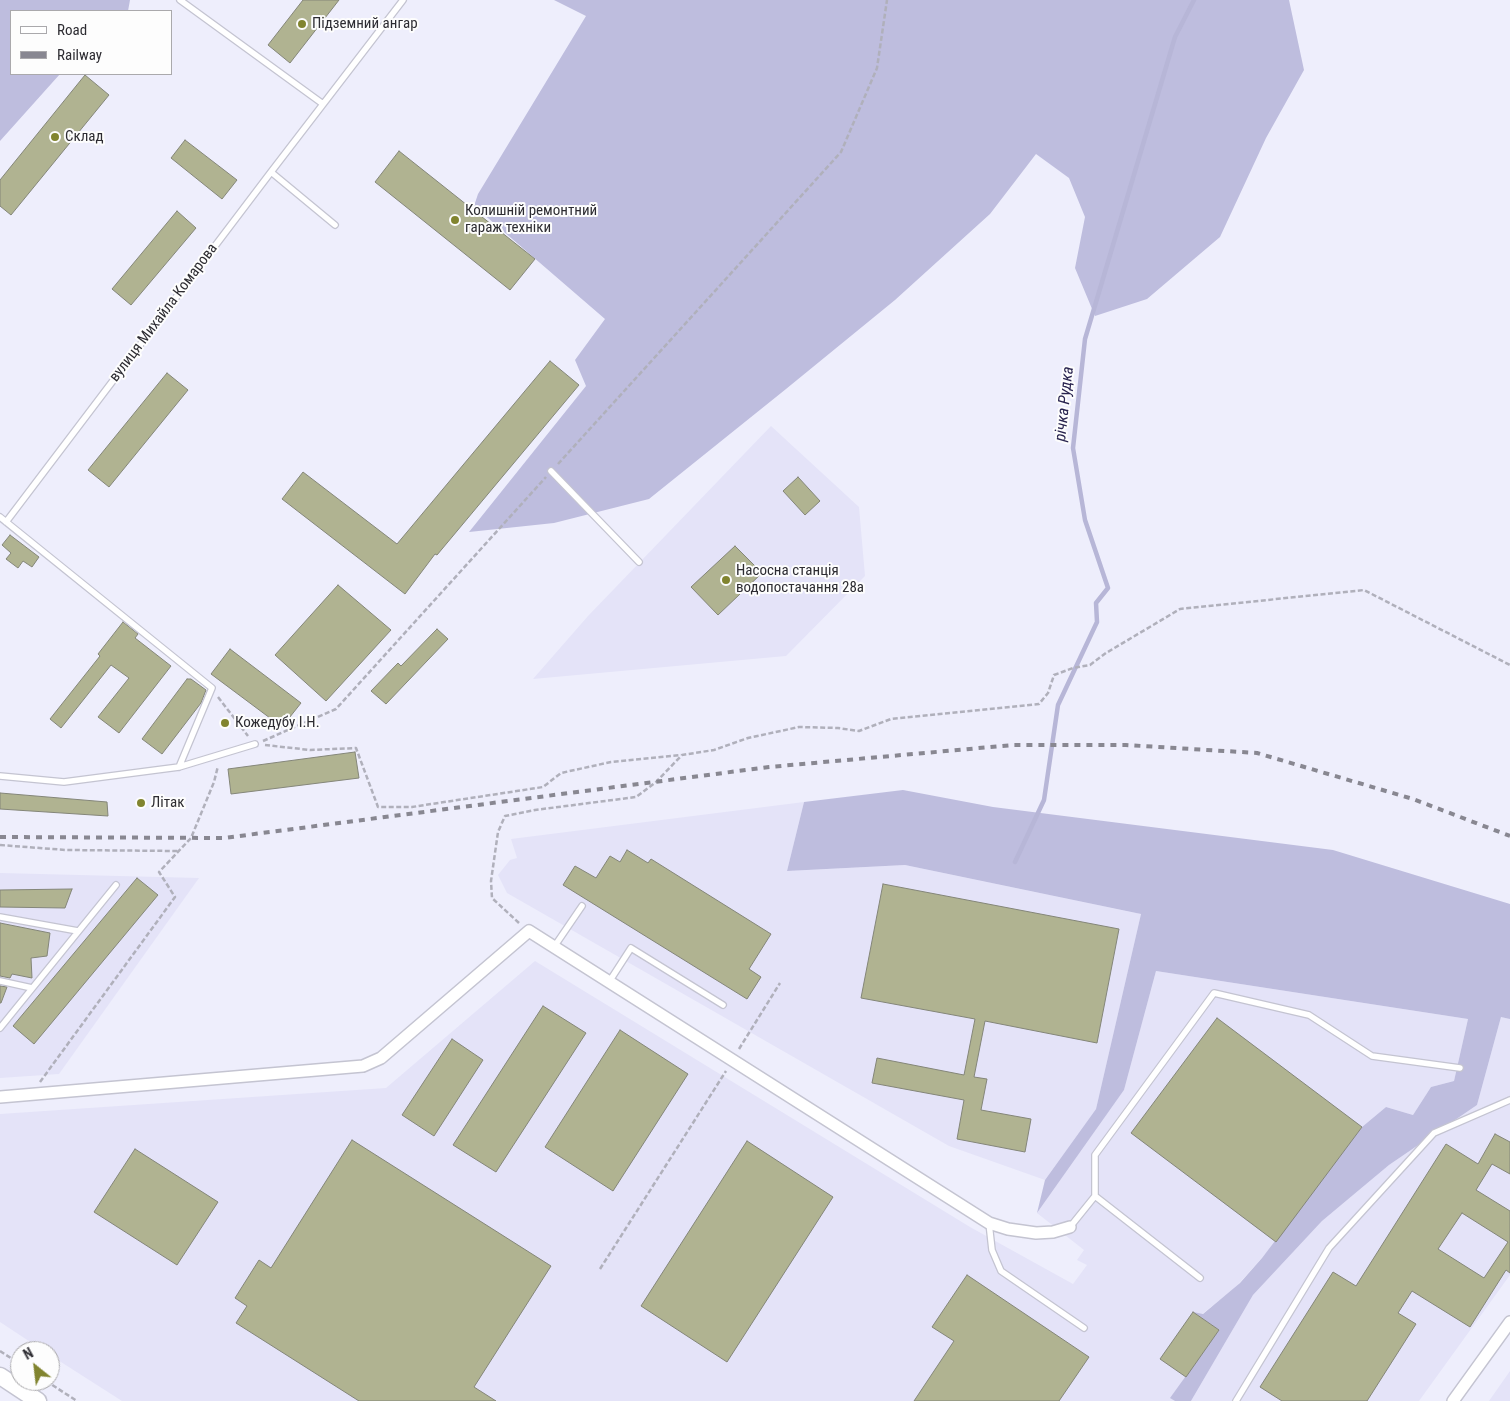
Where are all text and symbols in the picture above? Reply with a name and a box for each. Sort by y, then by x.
legend [10,10,172,75]
place label: Підземний ангар [312,15,418,33]
marker: Підземний ангар [296,18,308,30]
text: Road [57,21,87,39]
text: Railway [57,46,102,64]
place label: Склад [65,128,104,146]
marker: Склад [49,131,61,143]
place label: Колишній ремонтний гараж техніки [465,202,597,237]
marker: Колишній ремонтний гараж техніки [449,214,461,226]
street label: вулиця Михайла Комарова [106,240,222,386]
water label: річка Рудка [1052,366,1078,442]
place label: Насосна станція водопостачання 28а [736,562,864,597]
marker: Насосна станція водопостачання 28а [720,574,732,586]
place label: Кожедубу І.Н. [235,714,320,732]
marker: Кожедубу І.Н. [219,717,231,729]
place label: Літак [151,794,184,812]
marker: Літак [135,797,147,809]
north arrow [10,1341,60,1391]
text: N [21,1345,36,1363]

